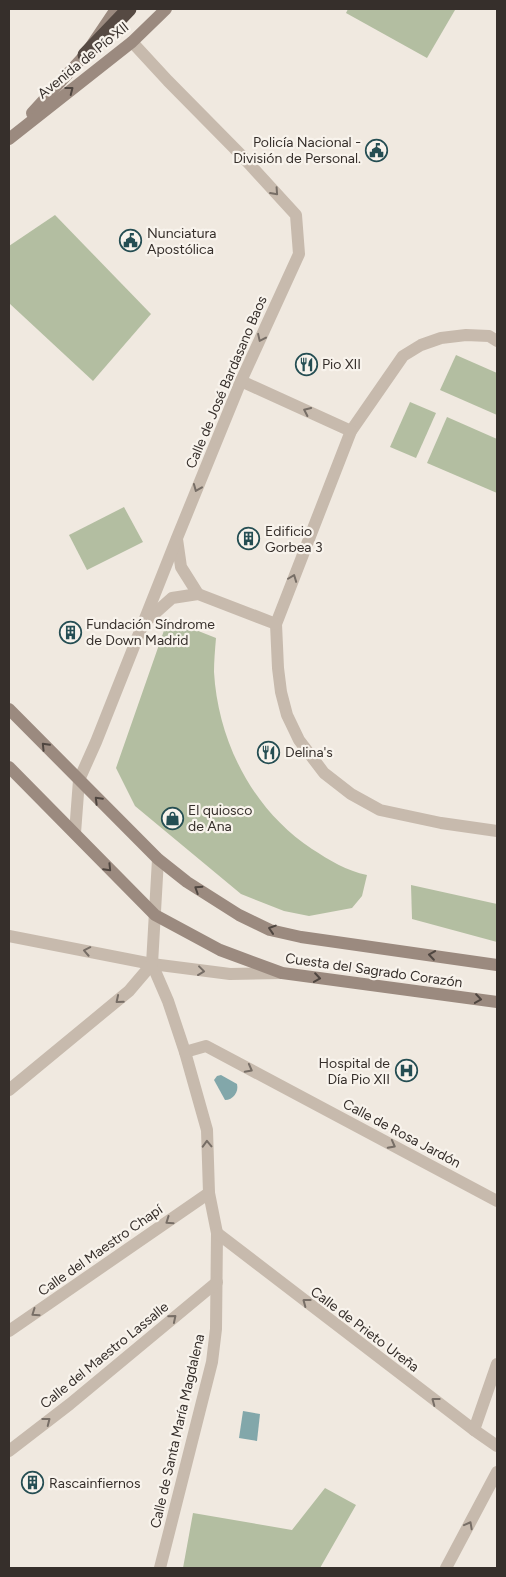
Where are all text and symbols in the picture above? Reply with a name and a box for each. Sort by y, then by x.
street label: Avenida de Pío XII [34,18,132,102]
one-way arrow [64,88,73,96]
place label: Policía Nacional - División de Personal. [233,134,361,167]
public building icon: Policía Nacional - División de Personal. [365,138,389,162]
one-way arrow [269,187,278,196]
place label: Nunciatura Apostólica [147,225,216,258]
public building icon: Nunciatura Apostólica [119,229,143,253]
street label: Calle de José Bardasano Baos [182,293,271,471]
one-way arrow [256,333,267,342]
restaurant icon: Pio XII [294,352,318,376]
place label: Pio XII [322,356,361,373]
one-way arrow [303,406,312,417]
one-way arrow [193,483,204,492]
place label: Edificio Gorbea 3 [265,523,323,556]
building icon: Edificio Gorbea 3 [237,527,261,551]
one-way arrow [287,574,298,583]
place label: Fundación Síndrome de Down Madrid [86,616,215,649]
building icon: Fundación Síndrome de Down Madrid [58,620,82,644]
restaurant icon: Delina's [257,740,281,764]
one-way arrow [42,742,51,751]
place label: Delina's [285,744,333,761]
one-way arrow [95,797,104,806]
place label: El quiosco de Ana [188,802,252,835]
shop icon: El quiosco de Ana [160,806,184,830]
one-way arrow [102,862,111,871]
one-way arrow [195,886,204,895]
one-way arrow [268,925,276,935]
one-way arrow [83,947,92,957]
street label: Cuesta del Sagrado Corazón [284,950,464,991]
one-way arrow [427,951,436,961]
one-way arrow [197,965,205,976]
one-way arrow [313,972,321,983]
one-way arrow [474,993,482,1004]
one-way arrow [115,994,124,1003]
place label: Hospital de Día Pio XII [319,1055,390,1088]
hospital icon: Hospital de Día Pio XII [394,1059,418,1083]
one-way arrow [244,1063,253,1073]
street label: Calle de Rosa Jardón [340,1095,464,1172]
one-way arrow [387,1139,396,1149]
one-way arrow [202,1140,212,1148]
street label: Calle del Maestro Chapí [35,1201,166,1300]
one-way arrow [165,1215,175,1224]
street label: Calle de Prieto Ureña [307,1283,422,1376]
street label: Calle del Maestro Lassalle [37,1298,172,1412]
one-way arrow [302,1299,312,1308]
one-way arrow [31,1307,41,1316]
one-way arrow [167,1316,176,1324]
street label: Calle de Santa María Magdalena [147,1332,208,1530]
one-way arrow [432,1398,441,1406]
one-way arrow [41,1418,51,1427]
building icon: Rascainfiernos [21,1471,45,1495]
place label: Rascainfiernos [49,1475,140,1492]
one-way arrow [463,1521,473,1530]

